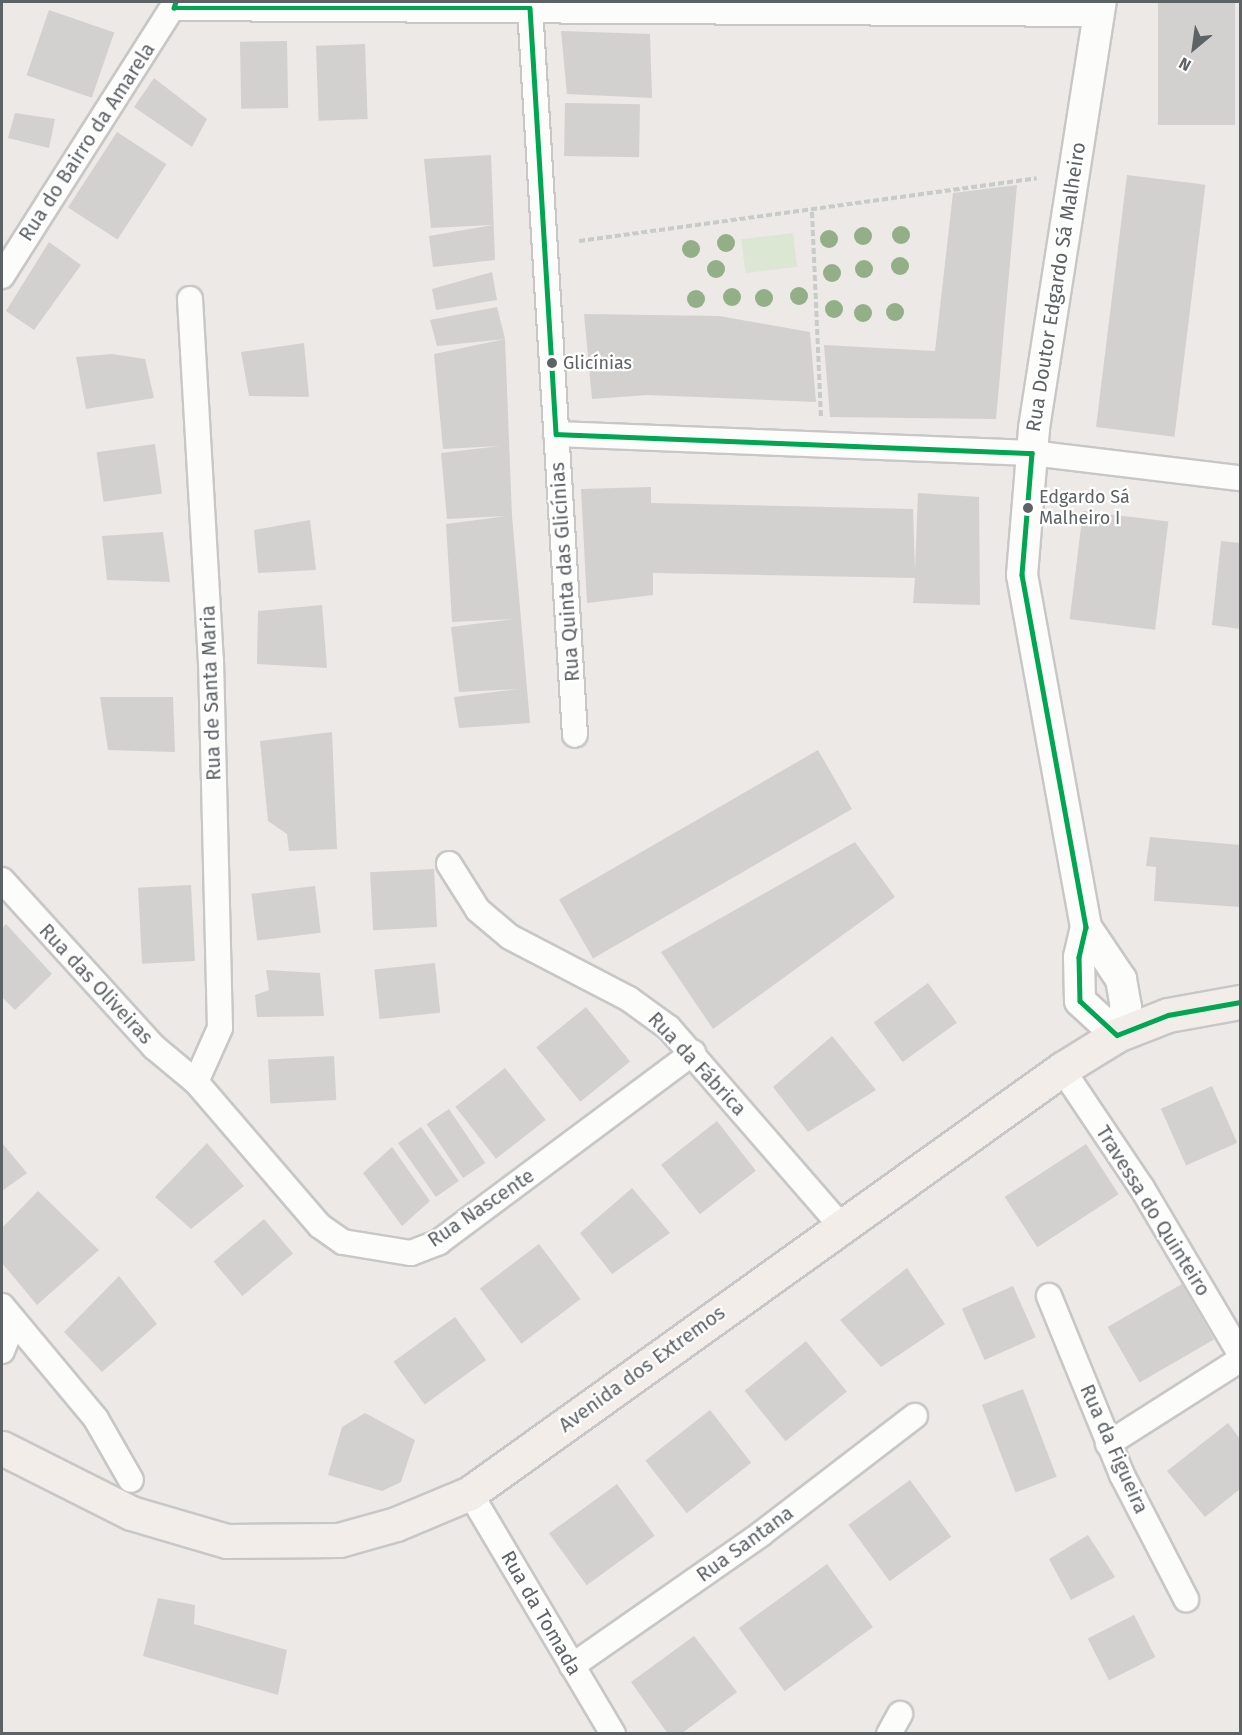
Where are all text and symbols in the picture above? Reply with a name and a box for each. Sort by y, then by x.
north arrow [1164,18,1224,78]
street label: Rua do Bairro da Amarela [14,38,160,246]
text: N [1176,53,1194,75]
street label: Rua Doutor Edgardo Sá Malheiro [1021,140,1091,434]
place label: Glicínias [563,352,632,374]
marker: Glicínias [546,357,558,369]
street label: Rua Quinta das Glicínias [545,461,585,683]
place label: Edgardo Sá Malheiro I [1039,487,1130,530]
marker: Edgardo Sá Malheiro I [1022,502,1034,514]
street label: Rua de Santa Maria [196,605,226,781]
street label: Rua das Oliveiras [34,919,158,1049]
street label: Rua da Fábrica [643,1007,751,1121]
street label: Travessa do Quinteiro [1091,1121,1215,1301]
street label: Rua Nascente [423,1164,539,1252]
street label: Avenida dos Extremos [554,1301,730,1437]
street label: Rua da Figueira [1075,1381,1153,1517]
street label: Rua Santana [692,1501,798,1587]
street label: Rua da Tomada [496,1546,586,1680]

